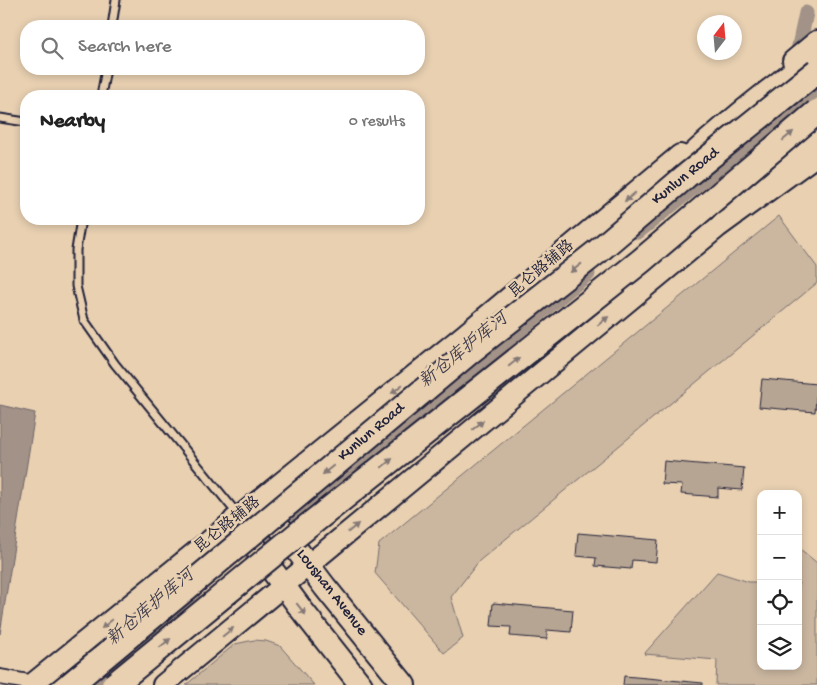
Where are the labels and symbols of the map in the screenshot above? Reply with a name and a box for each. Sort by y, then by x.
north arrow [697,15,742,60]
one-way arrow [781,131,794,142]
street label: Kunlun Road [648,143,725,210]
one-way arrow [623,191,636,202]
street label: 昆仑路辅路 [504,235,579,303]
one-way arrow [570,263,583,274]
water label: 新仓库护库河 [415,306,515,393]
one-way arrow [596,316,609,327]
one-way arrow [507,356,520,367]
one-way arrow [390,384,403,395]
street label: Kunlun Road [335,399,410,466]
one-way arrow [472,420,484,431]
one-way arrow [380,458,393,469]
one-way arrow [322,465,335,476]
street label: 昆仑路辅路 [190,492,265,559]
one-way arrow [346,523,359,534]
street label: Loushan Avenue [291,546,371,641]
water label: 新仓库护库河 [102,563,201,651]
one-way arrow [296,602,307,615]
one-way arrow [101,618,114,629]
one-way arrow [221,627,234,638]
one-way arrow [159,637,172,648]

